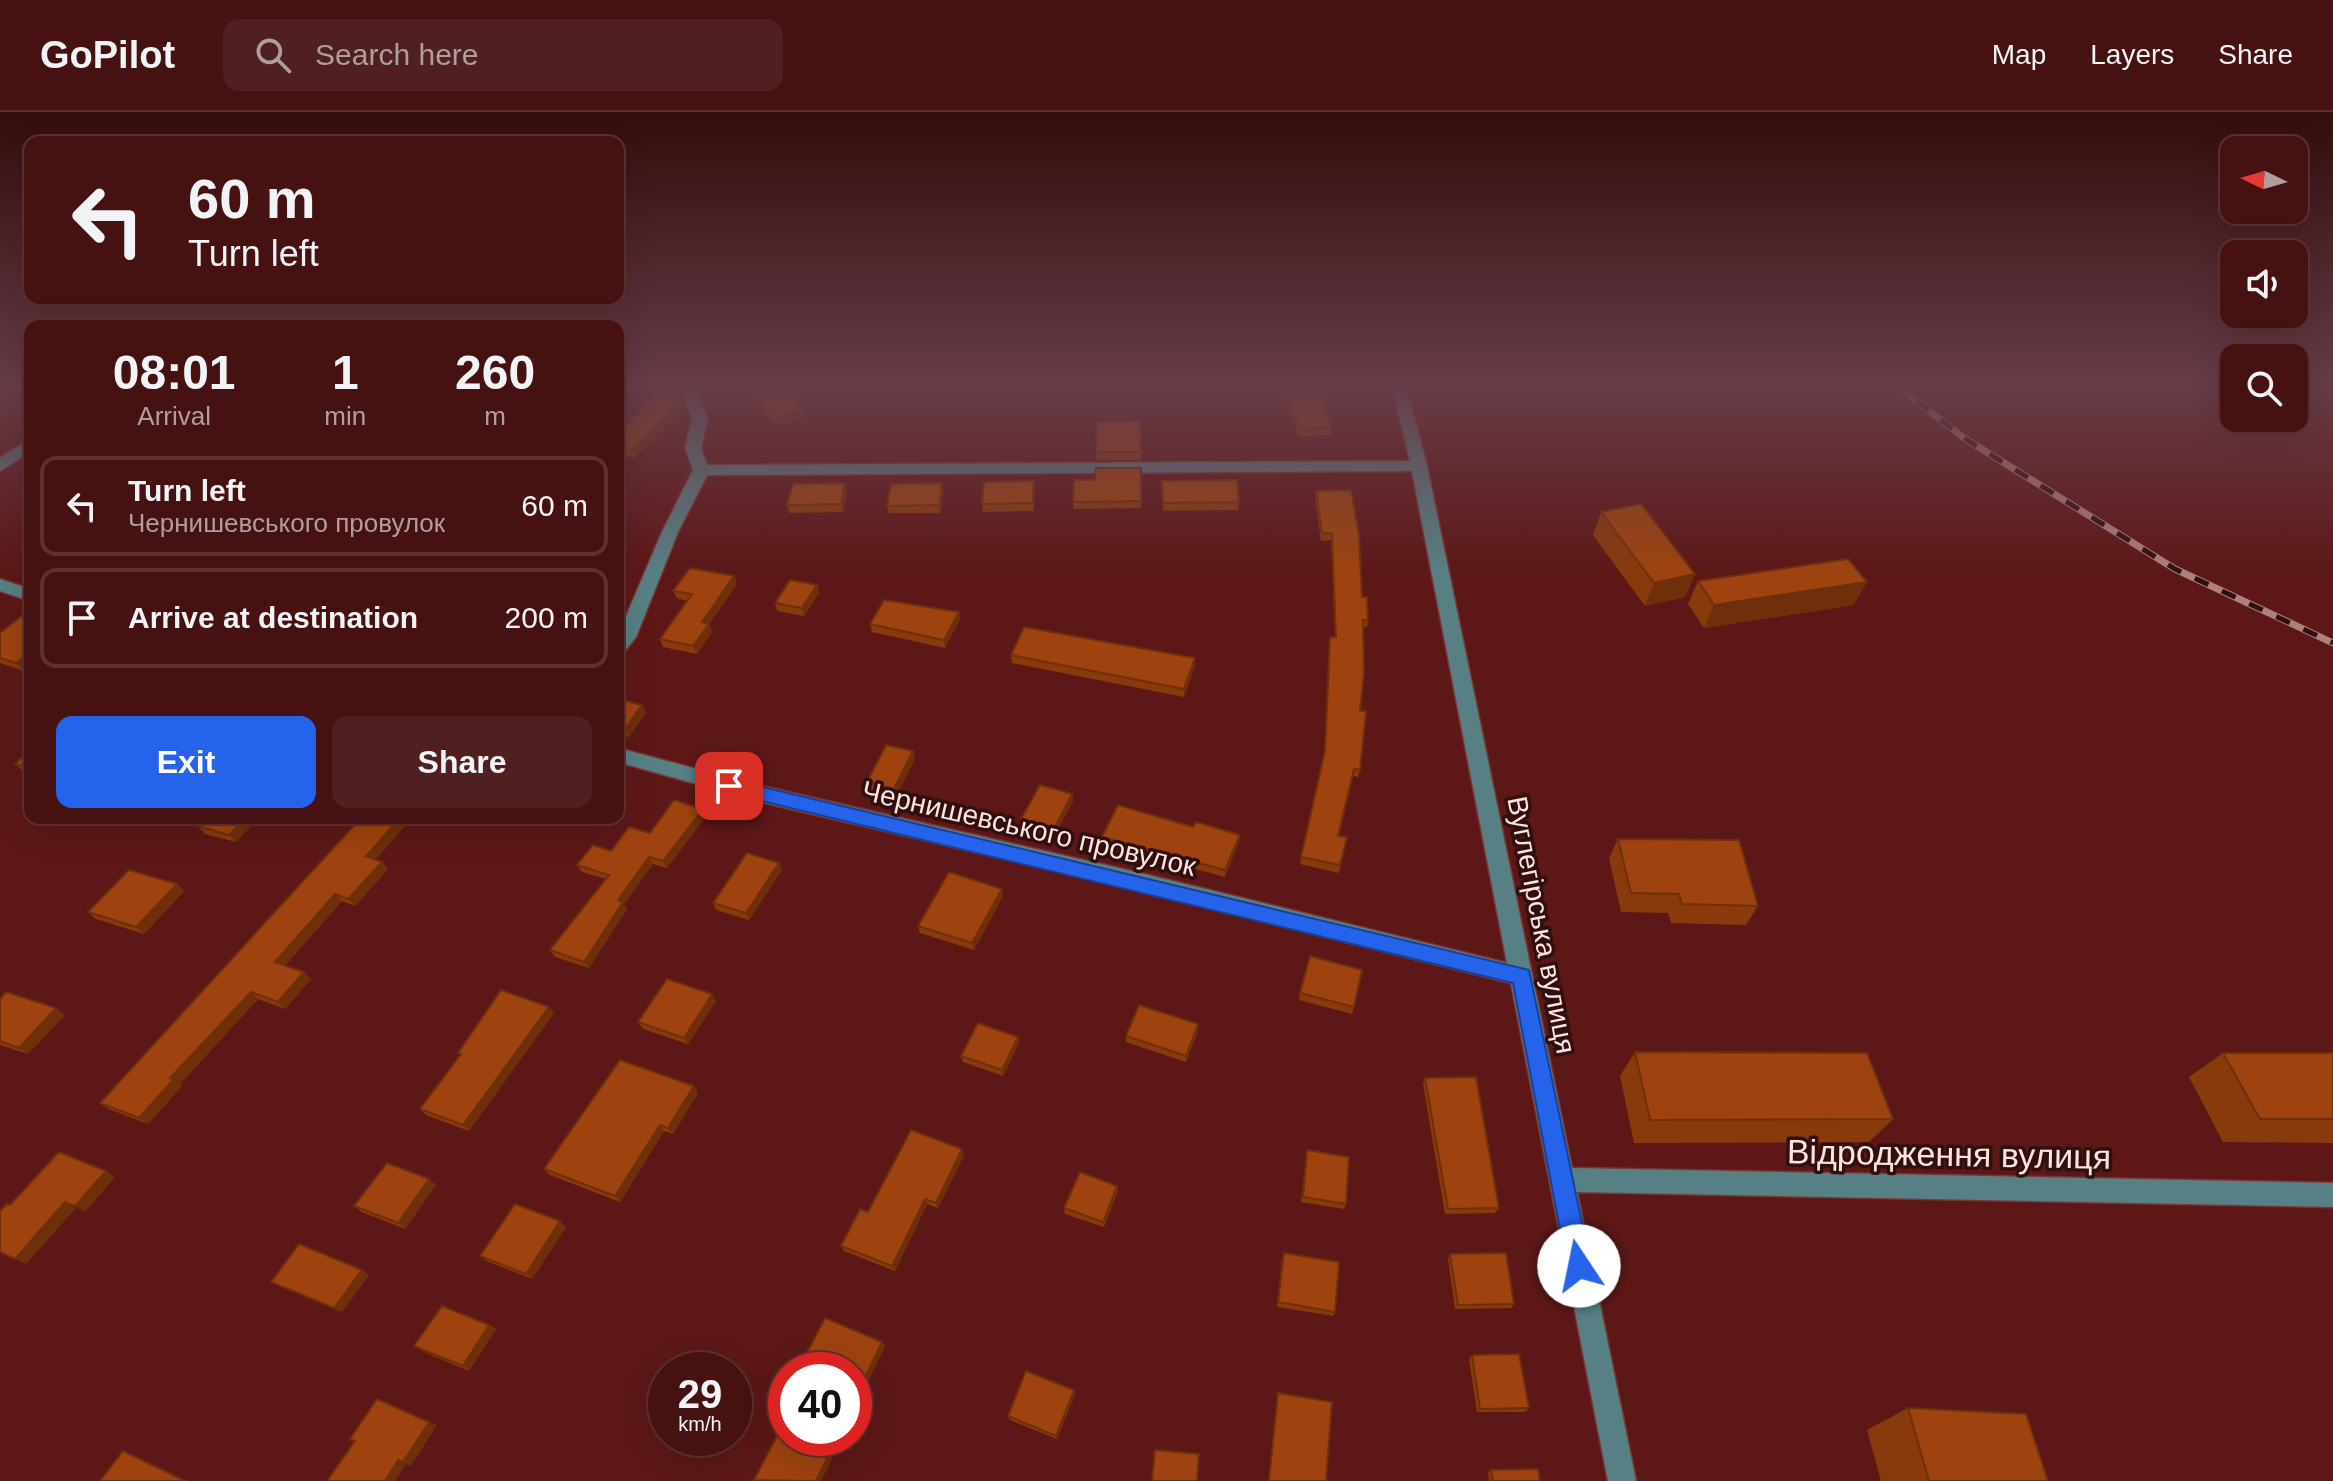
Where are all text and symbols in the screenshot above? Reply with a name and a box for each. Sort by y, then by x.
search box [223,19,783,91]
icon: search [251,33,295,77]
text: GoPilot [40,34,175,76]
text: Search here [315,38,479,71]
text: Map [1992,39,2046,70]
text: Layers [2090,39,2174,70]
text: Share [2218,39,2293,70]
north arrow [2220,136,2308,224]
map controls [2220,136,2308,432]
text: 60 m [188,167,316,230]
icon: left [56,168,160,272]
text: Turn left [188,233,319,274]
button: sound [2220,240,2308,328]
button: search [2220,344,2308,432]
text: 08:01 [113,346,236,399]
text: 1 [332,346,359,399]
text: 260 [455,346,535,399]
text: Arrival [137,401,211,431]
text: min [324,401,366,431]
text: m [484,401,506,431]
text: Turn left [128,474,246,507]
icon: left [60,484,104,528]
text: 60 m [521,489,588,522]
text: Чернишевського провулок [128,508,445,538]
icon: arrive [60,596,104,640]
text: Arrive at destination [128,601,418,634]
text: 200 m [505,601,588,634]
button: Exit [56,716,316,808]
button: Share [332,716,592,808]
pin [695,752,763,820]
icon: arrive [707,764,751,808]
street label: Чернишевського провулок [859,775,1200,882]
street label: Вуглегірська вулиця [1501,794,1582,1056]
street label: Відродження вулиця [1787,1132,2111,1176]
position arrow [1537,1224,1621,1308]
speed limit sign: 40 [768,1352,872,1456]
text: 29 [678,1372,722,1416]
text: km/h [678,1413,722,1435]

